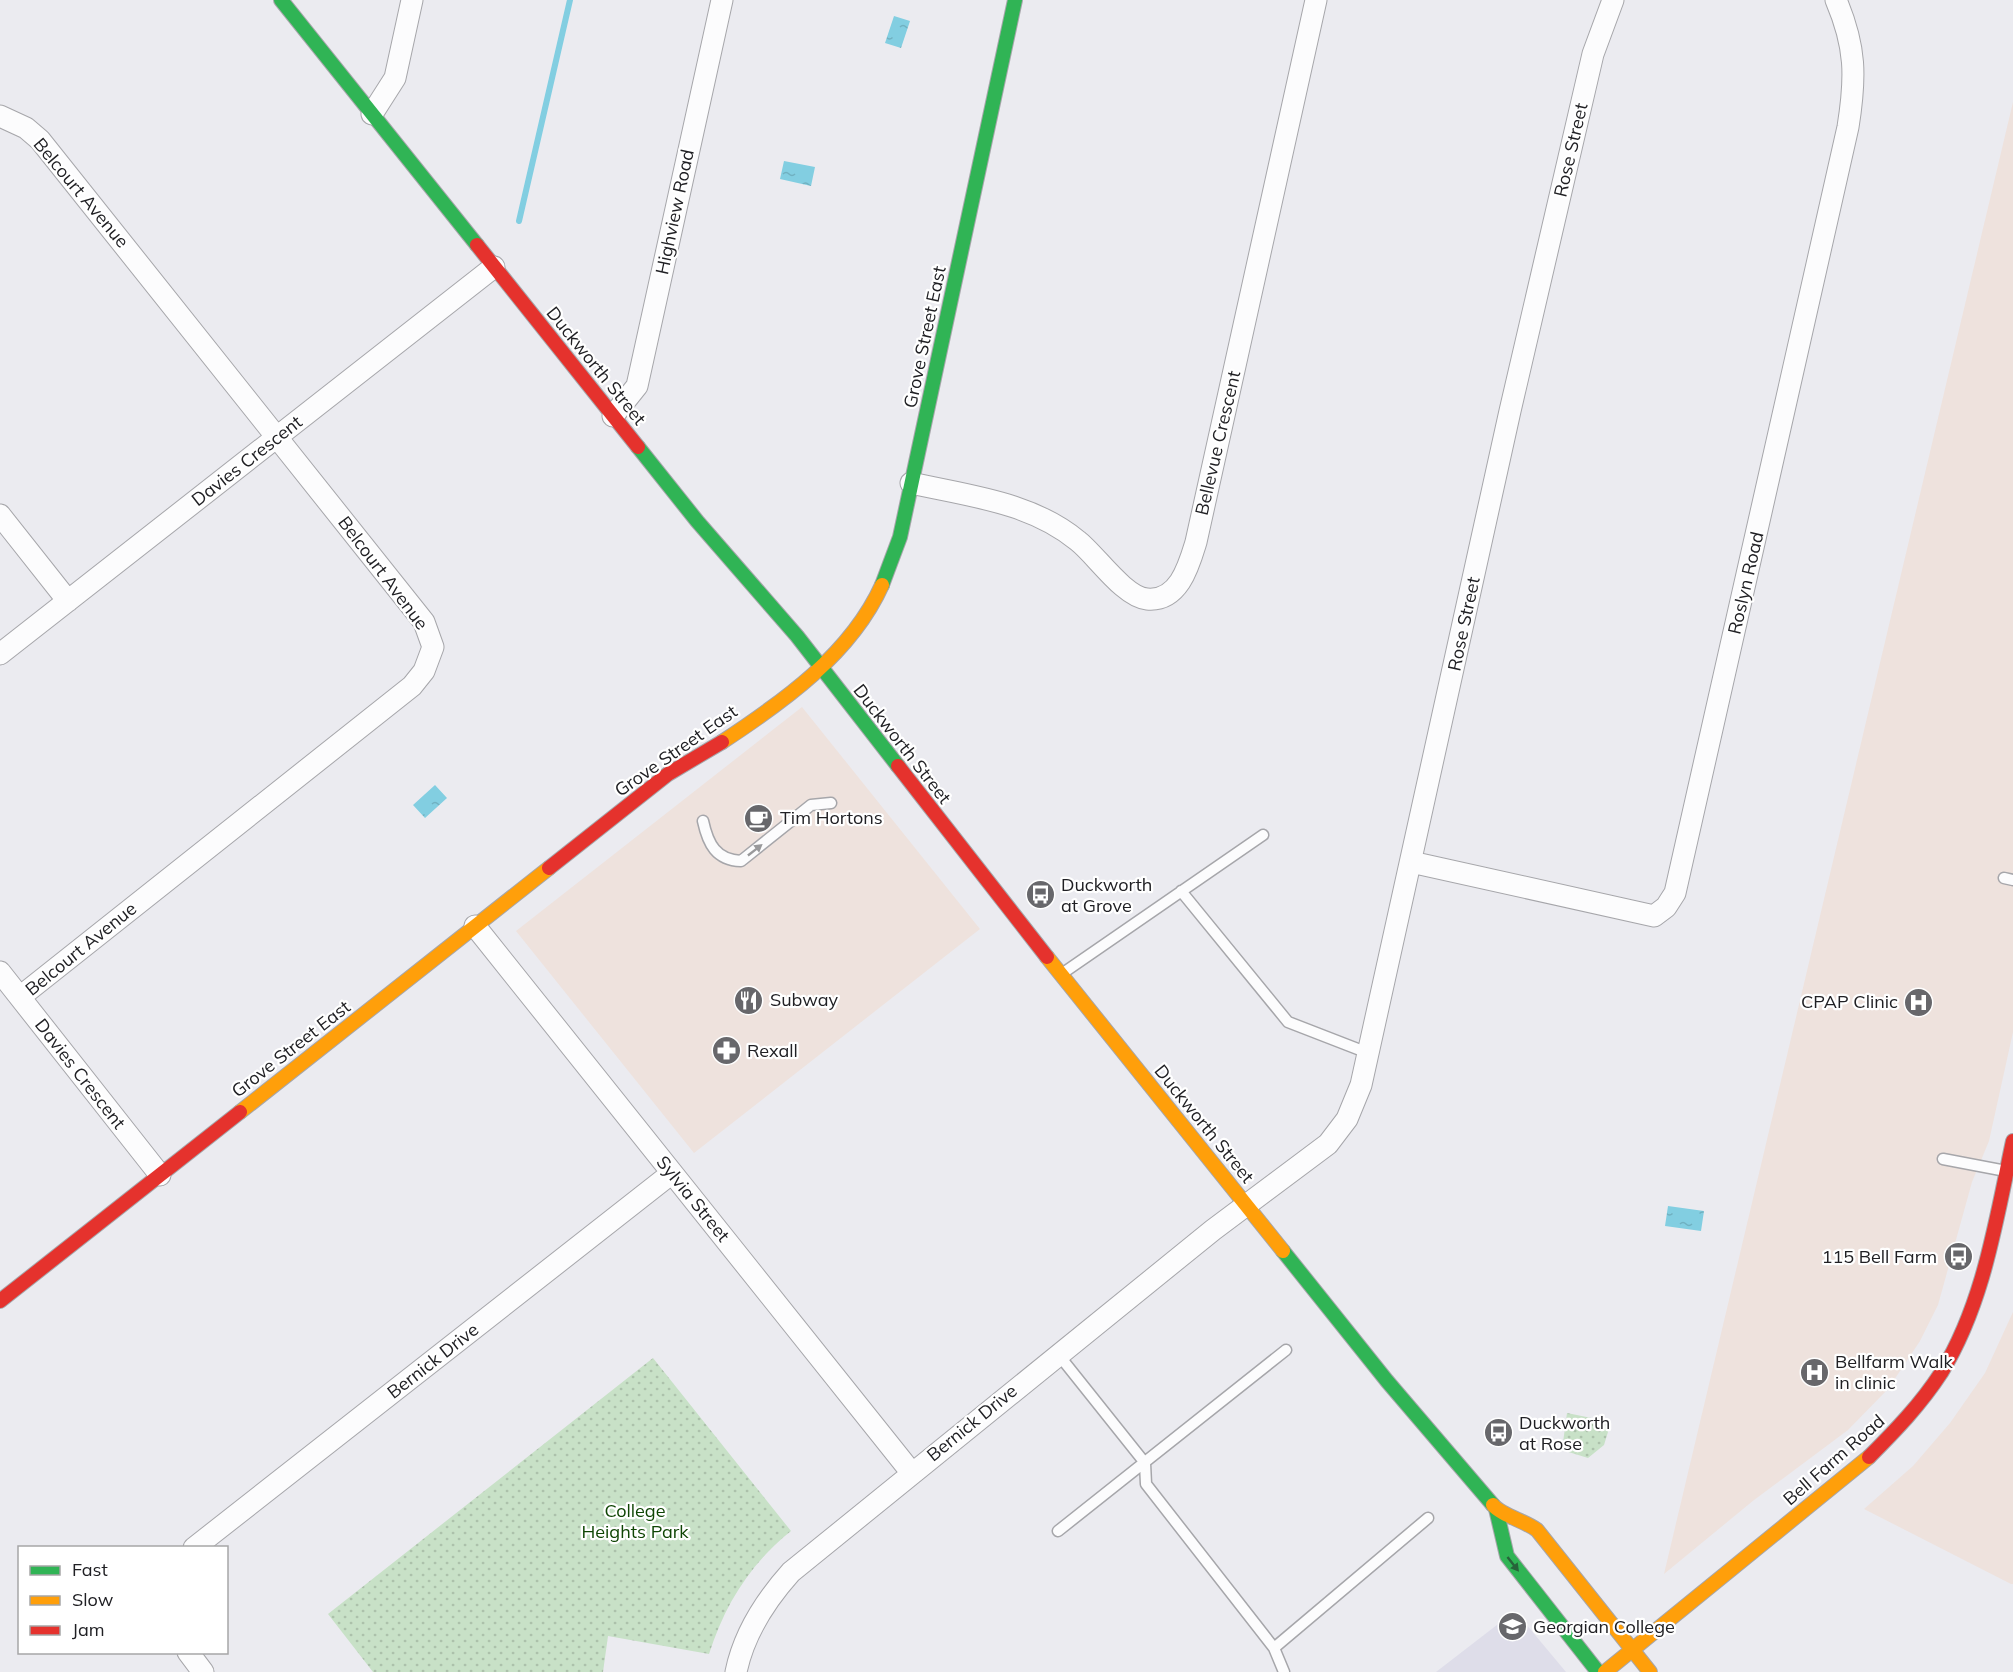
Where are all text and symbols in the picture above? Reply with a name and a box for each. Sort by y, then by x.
street label: Rose Street [1549,101,1592,199]
street label: Belcourt Avenue [29,133,134,252]
street label: Highview Road [650,147,699,277]
street label: Grove Street East [898,264,951,410]
street label: Duckworth Street [542,302,651,430]
street label: Bellevue Crescent [1190,368,1245,517]
street label: Davies Crescent [187,410,307,511]
street label: Belcourt Avenue [333,511,434,634]
street label: Roslyn Road [1723,529,1768,636]
street label: Rose Street [1442,575,1485,673]
street label: Duckworth Street [848,679,956,808]
street label: Grove Street East [610,700,741,801]
cafe icon: Tim Hortons [743,802,775,834]
place label: Tim Hortons [780,806,883,829]
one-way arrow [747,844,762,856]
place label: Duckworth at Grove [1061,873,1152,917]
bus stop icon: Duckworth at Grove [1024,879,1056,911]
street label: Belcourt Avenue [20,897,141,1000]
restaurant icon: Subway [733,984,765,1016]
hospital icon: CPAP Clinic [1903,986,1935,1018]
place label: Subway [770,988,838,1011]
place label: CPAP Clinic [1801,990,1898,1013]
street label: Grove Street East [227,995,355,1102]
street label: Davies Crescent [30,1014,131,1134]
pharmacy icon: Rexall [710,1035,742,1067]
place label: Rexall [747,1039,798,1062]
street label: Duckworth Street [1150,1060,1259,1188]
street label: Sylvia Street [652,1151,735,1246]
bus stop icon: 115 Bell Farm [1942,1241,1974,1273]
place label: 115 Bell Farm [1822,1245,1937,1268]
street label: Bernick Drive [382,1318,483,1403]
place label: Bellfarm Walk in clinic [1835,1350,1953,1394]
hospital icon: Bellfarm Walk in clinic [1798,1356,1830,1388]
street label: Bernick Drive [922,1379,1022,1466]
street label: Bell Farm Road [1778,1409,1889,1510]
place label: Duckworth at Rose [1519,1411,1610,1455]
bus stop icon: Duckworth at Rose [1482,1417,1514,1449]
park label: College Heights Park [581,1499,689,1543]
legend [18,1546,228,1654]
one-way arrow [1507,1556,1520,1572]
text: Fast [72,1558,108,1581]
text: Slow [72,1588,114,1611]
school or university icon: Georgian College [1496,1611,1528,1643]
place label: Georgian College [1533,1615,1675,1638]
text: Jam [72,1618,105,1641]

